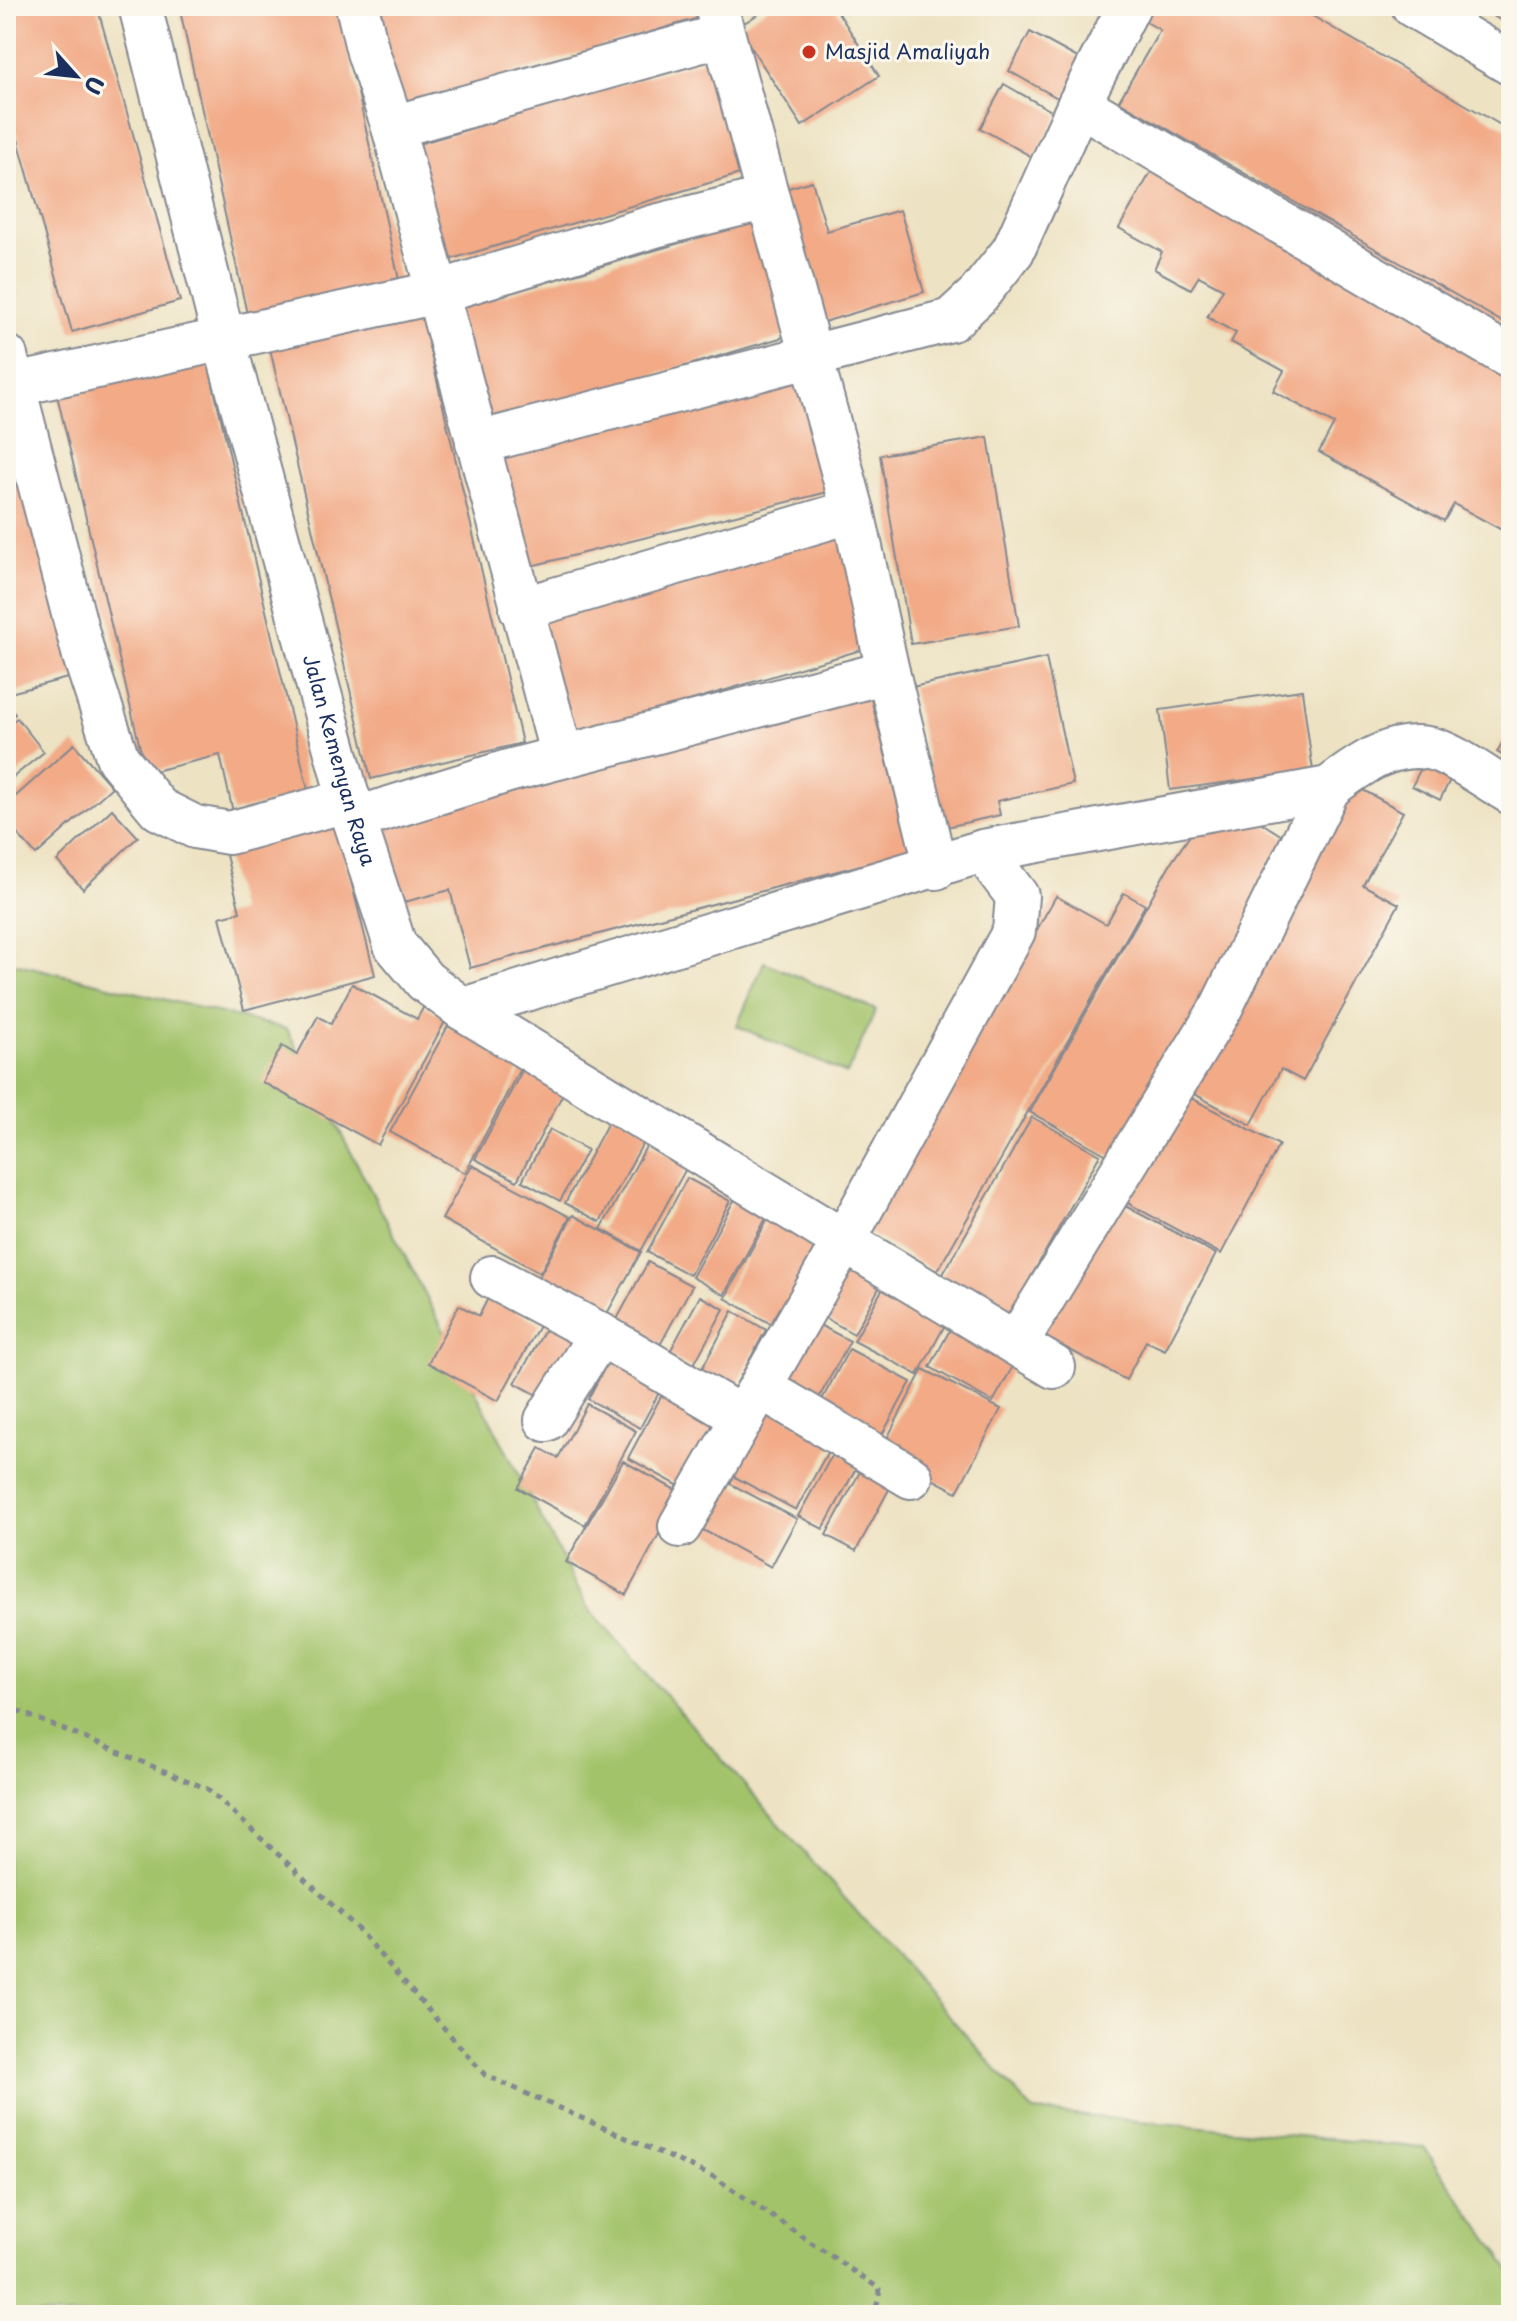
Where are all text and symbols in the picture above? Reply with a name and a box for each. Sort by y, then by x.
north arrow [36,36,116,116]
place label: Masjid Amaliyah [825,36,990,66]
marker: Masjid Amaliyah [800,43,818,61]
text: U [77,71,114,101]
street label: Jalan Kemenyan Raya [296,651,384,870]

